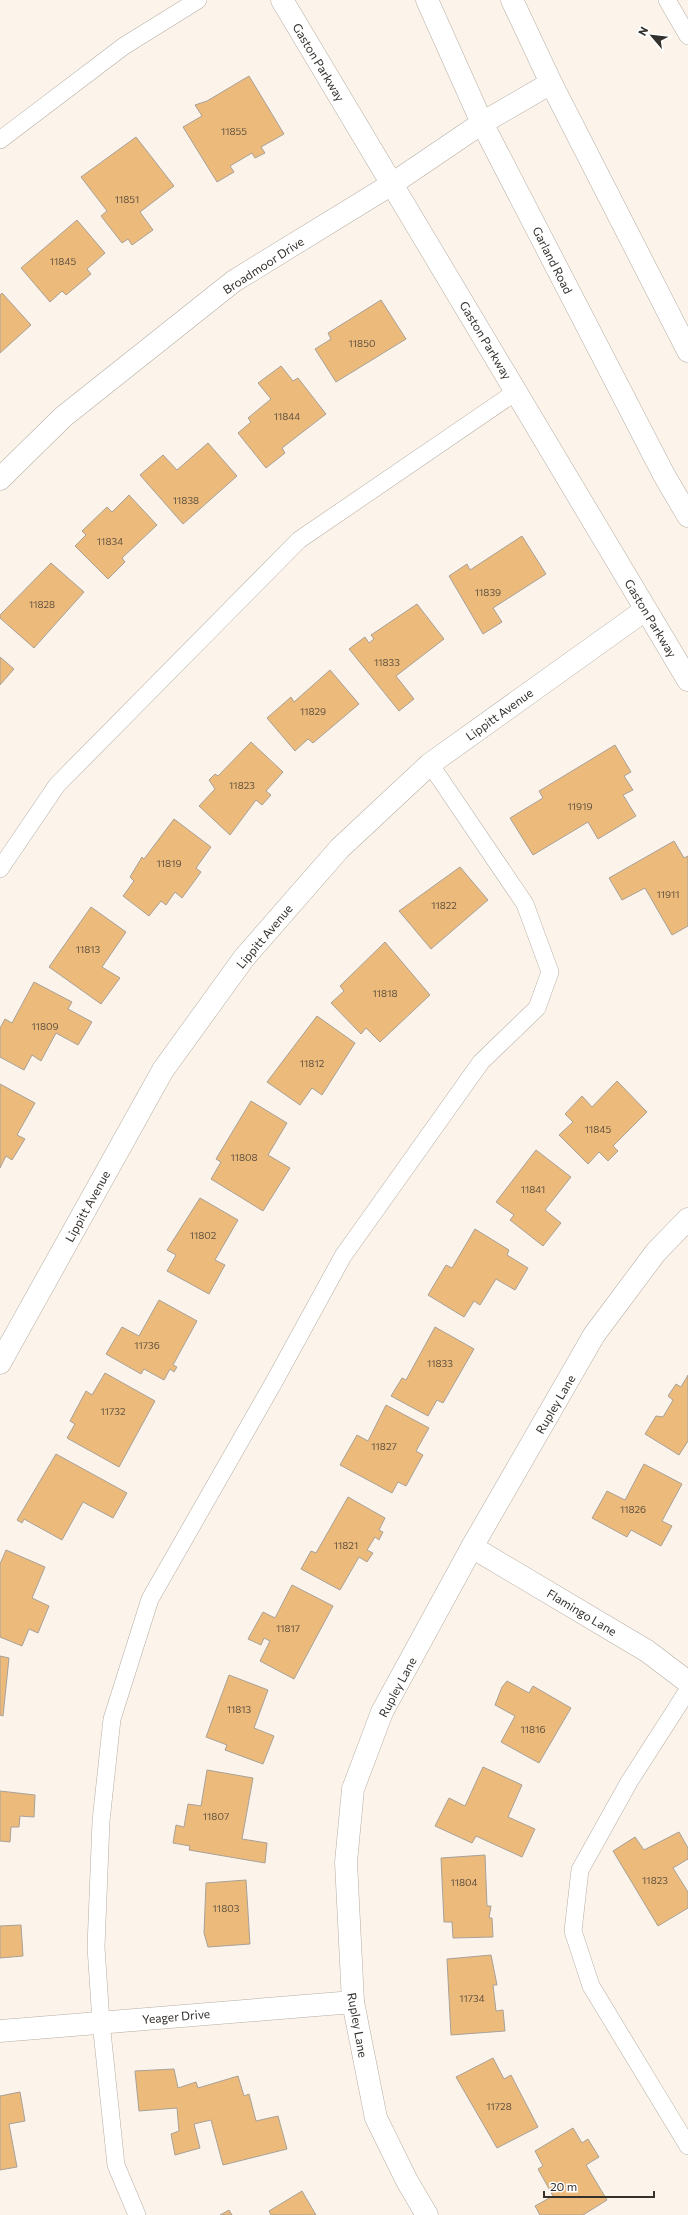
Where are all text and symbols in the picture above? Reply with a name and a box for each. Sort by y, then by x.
north arrow [632,16,672,56]
street label: Gaston Parkway [290,20,348,104]
text: N [635,24,650,38]
house number: 11855 [221,125,247,137]
house number: 11851 [115,193,139,205]
street label: Garland Road [530,224,576,296]
street label: Broadmoor Drive [220,234,306,296]
house number: 11845 [50,255,76,267]
street label: Gaston Parkway [457,298,515,382]
house number: 11850 [349,337,375,349]
house number: 11844 [274,410,300,422]
house number: 11838 [173,494,199,506]
house number: 11834 [97,535,123,547]
street label: Gaston Parkway [622,576,680,660]
house number: 11839 [475,586,501,598]
house number: 11828 [29,598,55,610]
house number: 11833 [374,656,400,668]
street label: Lippitt Avenue [463,685,535,743]
house number: 11829 [300,705,326,717]
house number: 11823 [229,779,255,791]
house number: 11919 [568,800,592,812]
house number: 11819 [157,857,181,869]
house number: 11911 [656,888,680,900]
house number: 11822 [431,899,457,911]
street label: Lippitt Avenue [233,901,295,971]
house number: 11813 [76,943,101,955]
house number: 11818 [373,987,397,999]
house number: 11809 [31,1020,59,1032]
house number: 11812 [300,1057,325,1069]
house number: 11845 [585,1123,611,1135]
house number: 11808 [230,1151,258,1163]
street label: Lippitt Avenue [62,1168,112,1244]
house number: 11841 [521,1183,545,1195]
house number: 11802 [190,1229,217,1241]
house number: 11736 [134,1339,160,1351]
house number: 11833 [427,1357,453,1369]
street label: Rupley Lane [532,1372,578,1436]
house number: 11732 [100,1405,126,1417]
house number: 11827 [371,1440,397,1452]
house number: 11826 [620,1503,646,1515]
house number: 11821 [334,1539,358,1551]
street label: Flamingo Lane [545,1586,619,1638]
house number: 11817 [276,1622,300,1634]
street label: Rupley Lane [375,1655,419,1719]
house number: 11813 [227,1703,252,1715]
house number: 11816 [521,1723,545,1735]
house number: 11807 [203,1810,229,1822]
house number: 11823 [642,1874,668,1886]
house number: 11804 [450,1876,478,1888]
house number: 11803 [213,1902,240,1914]
street label: Rupley Lane [345,1991,371,2059]
house number: 11734 [459,1992,485,2004]
street label: Yeager Drive [141,2006,211,2026]
house number: 11728 [486,2100,512,2112]
scale bar [544,2173,654,2199]
text: 20 m [550,2179,577,2193]

